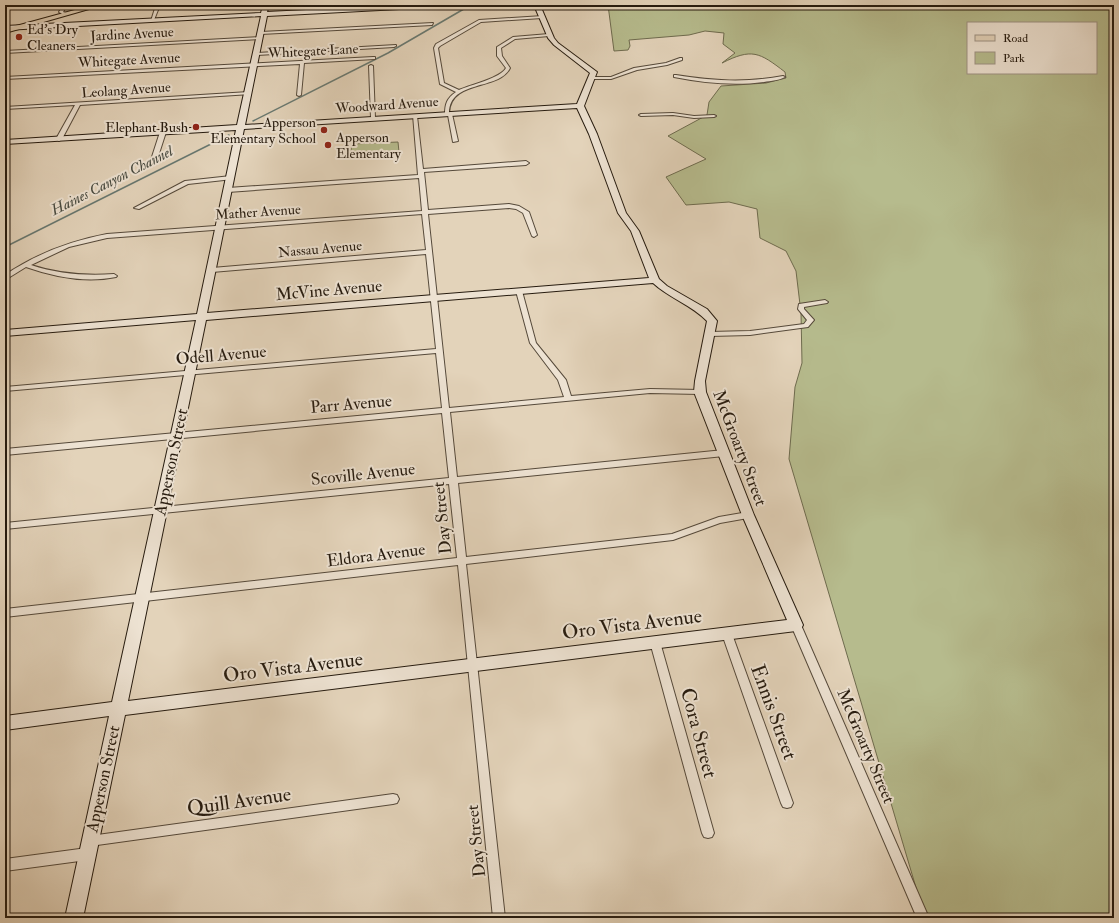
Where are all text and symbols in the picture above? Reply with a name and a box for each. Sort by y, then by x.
place label: Ed’s Dry Cleaners [27,21,79,54]
legend [967,22,1097,74]
street label: Jardine Avenue [89,23,174,45]
text: Road [1003,31,1028,46]
marker: Ed’s Dry Cleaners [14,32,24,42]
street label: Whitegate Lane [266,40,359,62]
street label: Whitegate Avenue [76,49,181,71]
text: Park [1003,51,1025,66]
street label: Leolang Avenue [81,78,171,102]
street label: Woodward Avenue [334,93,439,117]
place label: Apperson Elementary School [210,114,316,148]
place label: Elephant Bush [105,119,189,137]
marker: Elephant Bush [191,122,201,132]
marker: Apperson Elementary School [319,125,329,135]
place label: Apperson Elementary [335,129,402,163]
marker: Apperson Elementary [323,140,333,150]
water label: Haines Canyon Channel [47,141,178,220]
street label: Mather Avenue [215,201,301,223]
street label: Nassau Avenue [277,237,363,261]
street label: McVine Avenue [275,275,383,305]
street label: Odell Avenue [175,341,267,369]
street label: McGroarty Street [707,387,772,510]
street label: Parr Avenue [309,390,393,418]
street label: Apperson Street [149,406,194,519]
street label: Scoville Avenue [310,458,416,490]
street label: Day Street [428,480,457,555]
street label: Eldora Avenue [325,539,427,571]
street label: Oro Vista Avenue [561,603,703,645]
street label: Oro Vista Avenue [222,646,364,688]
street label: Ennis Street [745,661,803,764]
street label: Cora Street [675,685,723,781]
street label: McGroarty Street [831,685,900,807]
street label: Apperson Street [81,723,126,836]
street label: Quill Avenue [185,781,293,821]
street label: Day Street [462,803,491,878]

